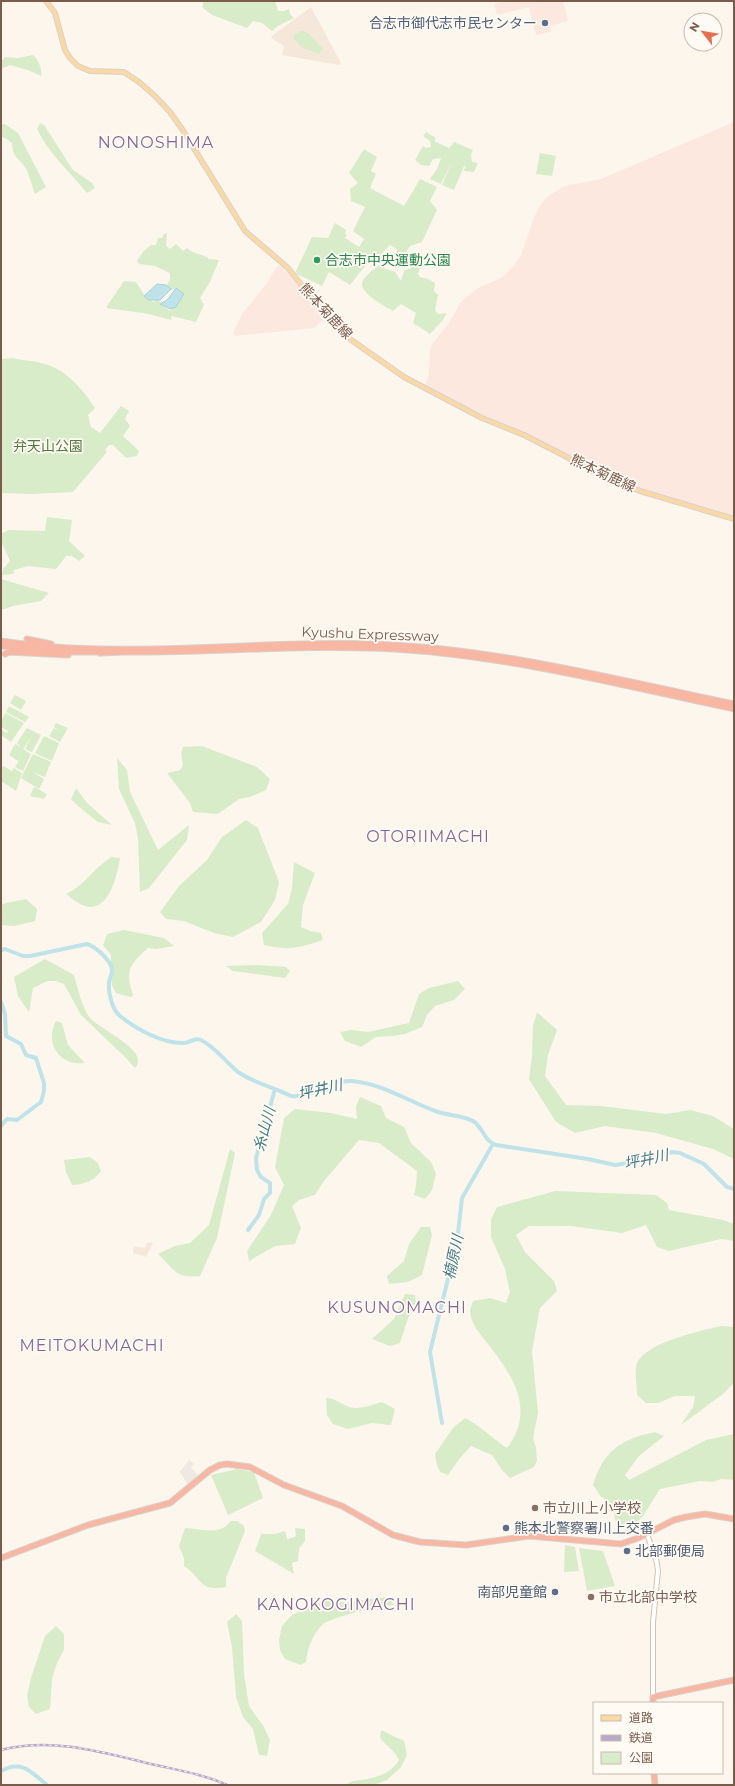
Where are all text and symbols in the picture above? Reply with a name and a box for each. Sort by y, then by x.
north arrow [683,12,723,52]
place label: 合志市御代志市民センター [369,14,537,32]
marker: 合志市御代志市民センター [540,18,550,28]
text: N [686,19,703,34]
district label: NONOSHIMA [98,133,214,152]
place label: 合志市中央運動公園 [325,251,451,269]
marker: 合志市中央運動公園 [312,255,322,265]
street label: 熊本菊鹿線 [296,279,356,343]
park label: 弁天山公園 [13,437,83,455]
street label: 熊本菊鹿線 [567,450,639,496]
street label: Kyushu Expressway [301,623,439,645]
district label: OTORIIMACHI [366,827,490,846]
water label: 坪井川 [296,1074,346,1103]
water label: 糸山川 [249,1103,280,1153]
water label: 坪井川 [622,1145,672,1173]
water label: 楠原川 [439,1231,467,1281]
district label: KUSUNOMACHI [327,1298,467,1317]
district label: MEITOKUMACHI [20,1336,164,1355]
place label: 市立川上小学校 [543,1499,641,1517]
marker: 市立川上小学校 [530,1503,540,1513]
place label: 熊本北警察署川上交番 [514,1519,654,1537]
marker: 熊本北警察署川上交番 [501,1523,511,1533]
place label: 北部郵便局 [635,1542,705,1560]
marker: 北部郵便局 [622,1546,632,1556]
place label: 南部児童館 [477,1583,547,1601]
marker: 南部児童館 [550,1587,560,1597]
place label: 市立北部中学校 [599,1588,697,1606]
marker: 市立北部中学校 [586,1592,596,1602]
district label: KANOKOGIMACHI [257,1595,416,1614]
legend [593,1702,723,1774]
text: 道路 [629,1710,653,1725]
text: 鉄道 [629,1730,653,1745]
text: 公園 [629,1750,653,1765]

